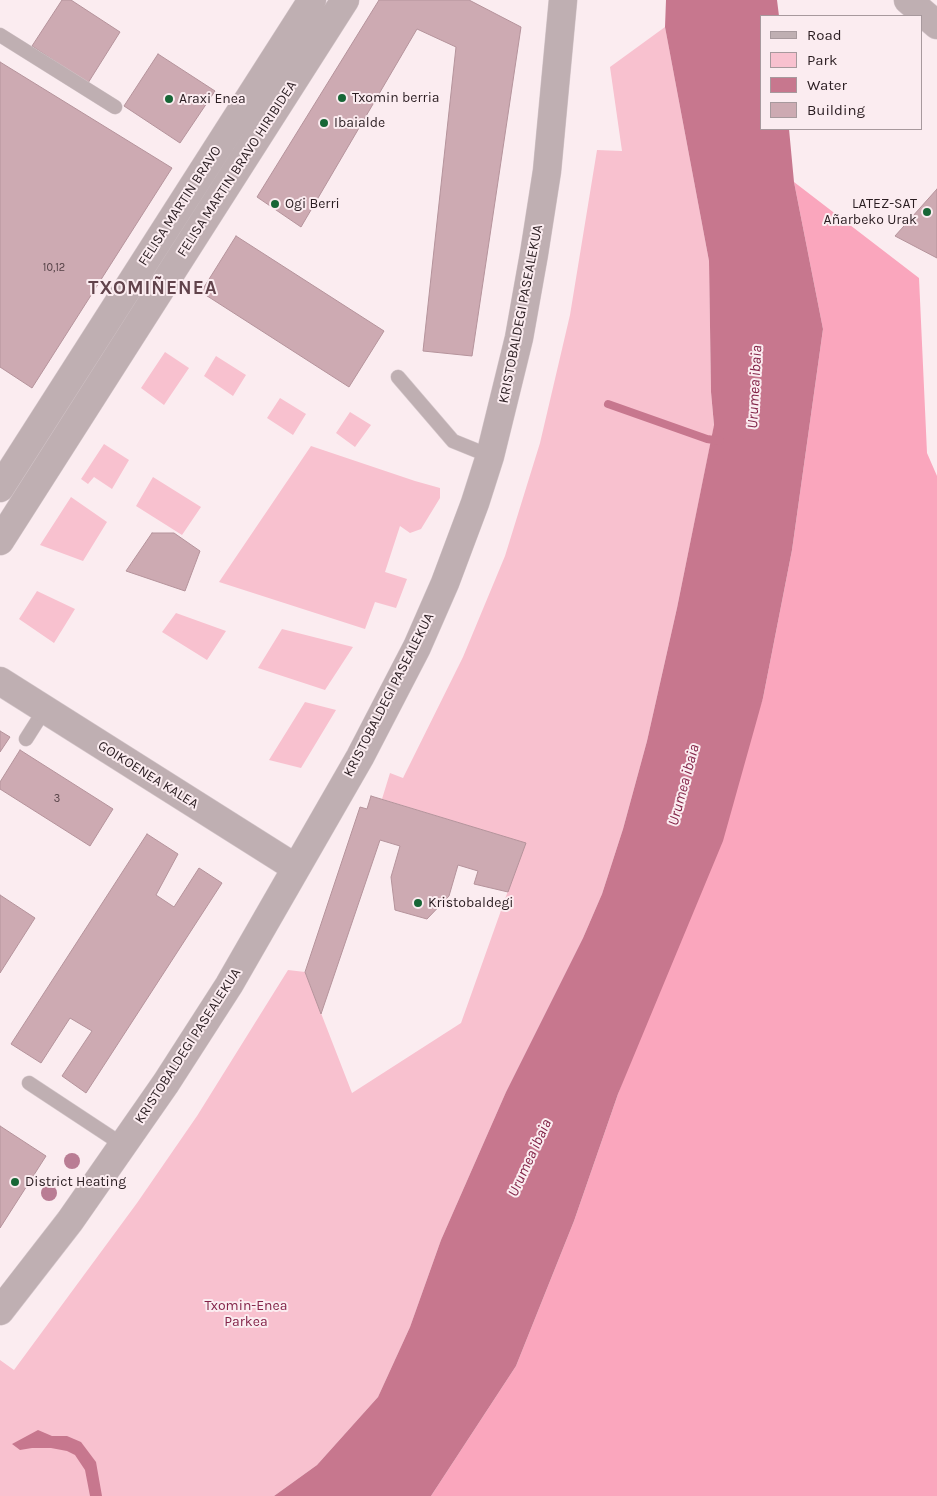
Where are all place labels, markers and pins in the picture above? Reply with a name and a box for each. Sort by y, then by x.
place label: Txomin berria [352,90,440,106]
place label: Araxi Enea [179,91,246,107]
marker: Txomin berria [336,92,348,104]
marker: Araxi Enea [163,93,175,105]
place label: Ibaialde [334,115,385,131]
marker: Ibaialde [318,117,330,129]
place label: Ogi Berri [285,196,340,212]
place label: LATEZ-SAT Añarbeko Urak [824,196,917,228]
marker: Ogi Berri [269,198,281,210]
marker: LATEZ-SAT Añarbeko Urak [921,206,933,218]
place label: Kristobaldegi [428,895,513,911]
marker: Kristobaldegi [412,897,424,909]
place label: District Heating [25,1174,126,1190]
marker: District Heating [9,1176,21,1188]

